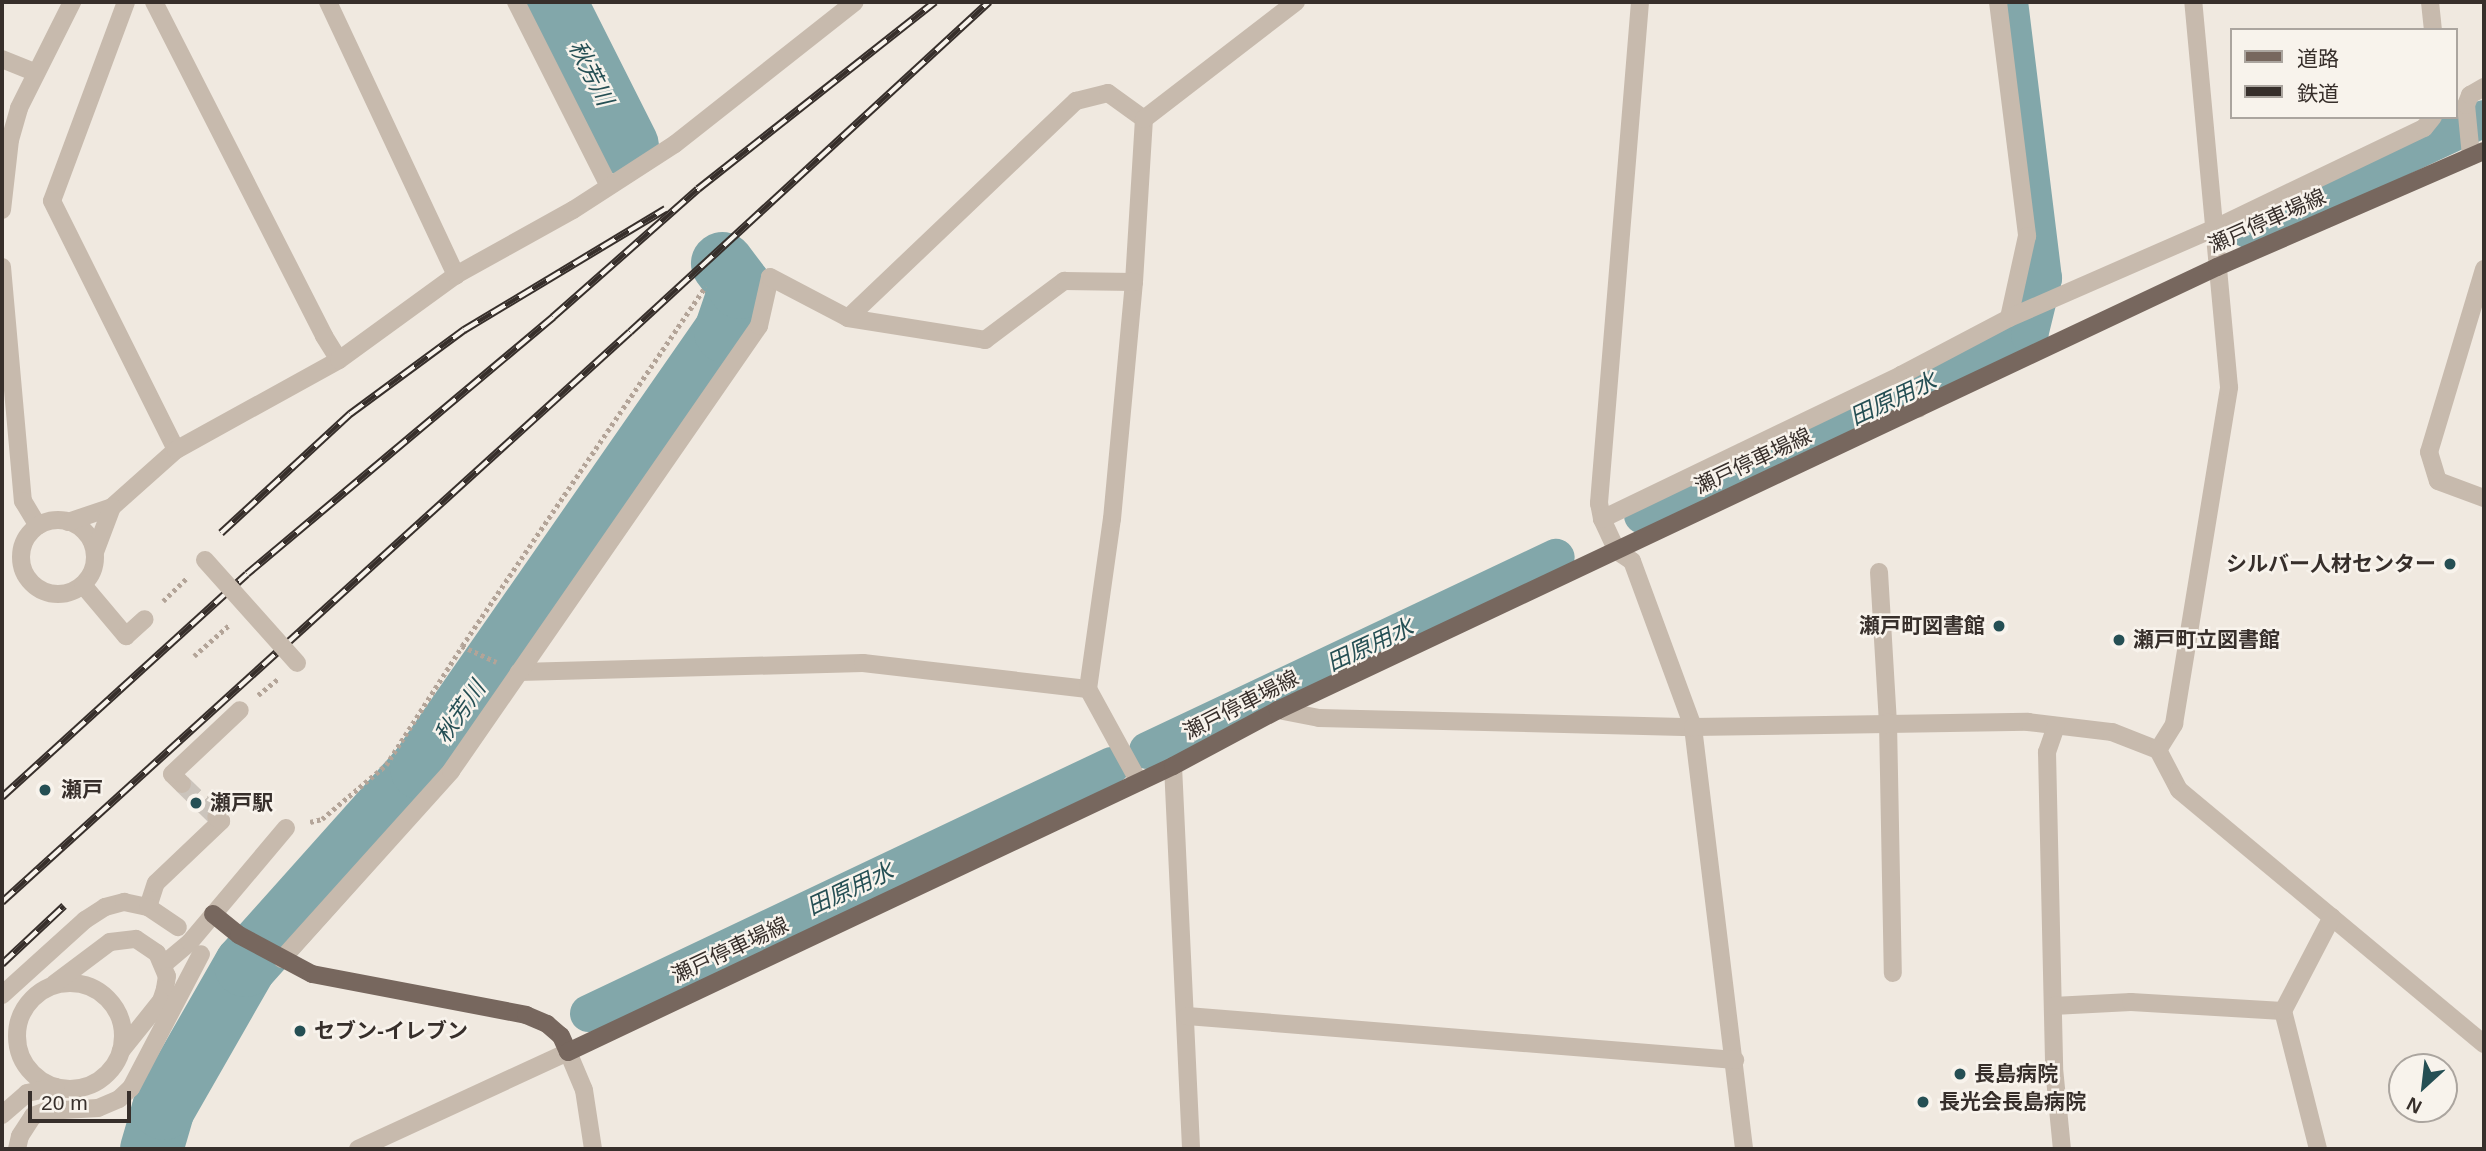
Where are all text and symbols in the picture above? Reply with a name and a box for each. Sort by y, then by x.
legend [2230,28,2458,119]
water label: 秋芳川 [563,36,619,110]
text: 道路 [2297,47,2339,70]
text: 鉄道 [2297,82,2339,105]
street label: 瀬戸停車場線 [2204,184,2330,258]
water label: 田原用水 [1845,367,1941,431]
street label: 瀬戸停車場線 [1691,423,1815,499]
place label: シルバー人材センター [2226,551,2436,577]
marker: シルバー人材センター [2442,556,2458,572]
water label: 田原用水 [1322,613,1418,677]
place label: 瀬戸町図書館 [1859,613,1985,639]
marker: 瀬戸町図書館 [1991,618,2007,634]
place label: 瀬戸町立図書館 [2133,627,2280,653]
marker: 瀬戸町立図書館 [2111,632,2127,648]
street label: 瀬戸停車場線 [1179,665,1303,745]
water label: 秋芳川 [429,676,491,748]
place label: 瀬戸 [61,777,103,803]
marker: 瀬戸 [35,780,55,800]
place label: 瀬戸駅 [210,790,273,816]
marker: 瀬戸駅 [188,795,204,811]
water label: 田原用水 [802,857,898,921]
street label: 瀬戸停車場線 [668,912,792,988]
place label: セブン-イレブン [314,1018,468,1044]
marker: セブン-イレブン [292,1023,308,1039]
north arrow [2388,1053,2458,1123]
place label: 長島病院 [1974,1061,2058,1087]
marker: 長島病院 [1952,1066,1968,1082]
scale bar [32,1078,135,1122]
place label: 長光会長島病院 [1939,1089,2086,1115]
text: 20 m [41,1091,88,1114]
marker: 長光会長島病院 [1913,1092,1933,1112]
text: N [2403,1093,2425,1118]

